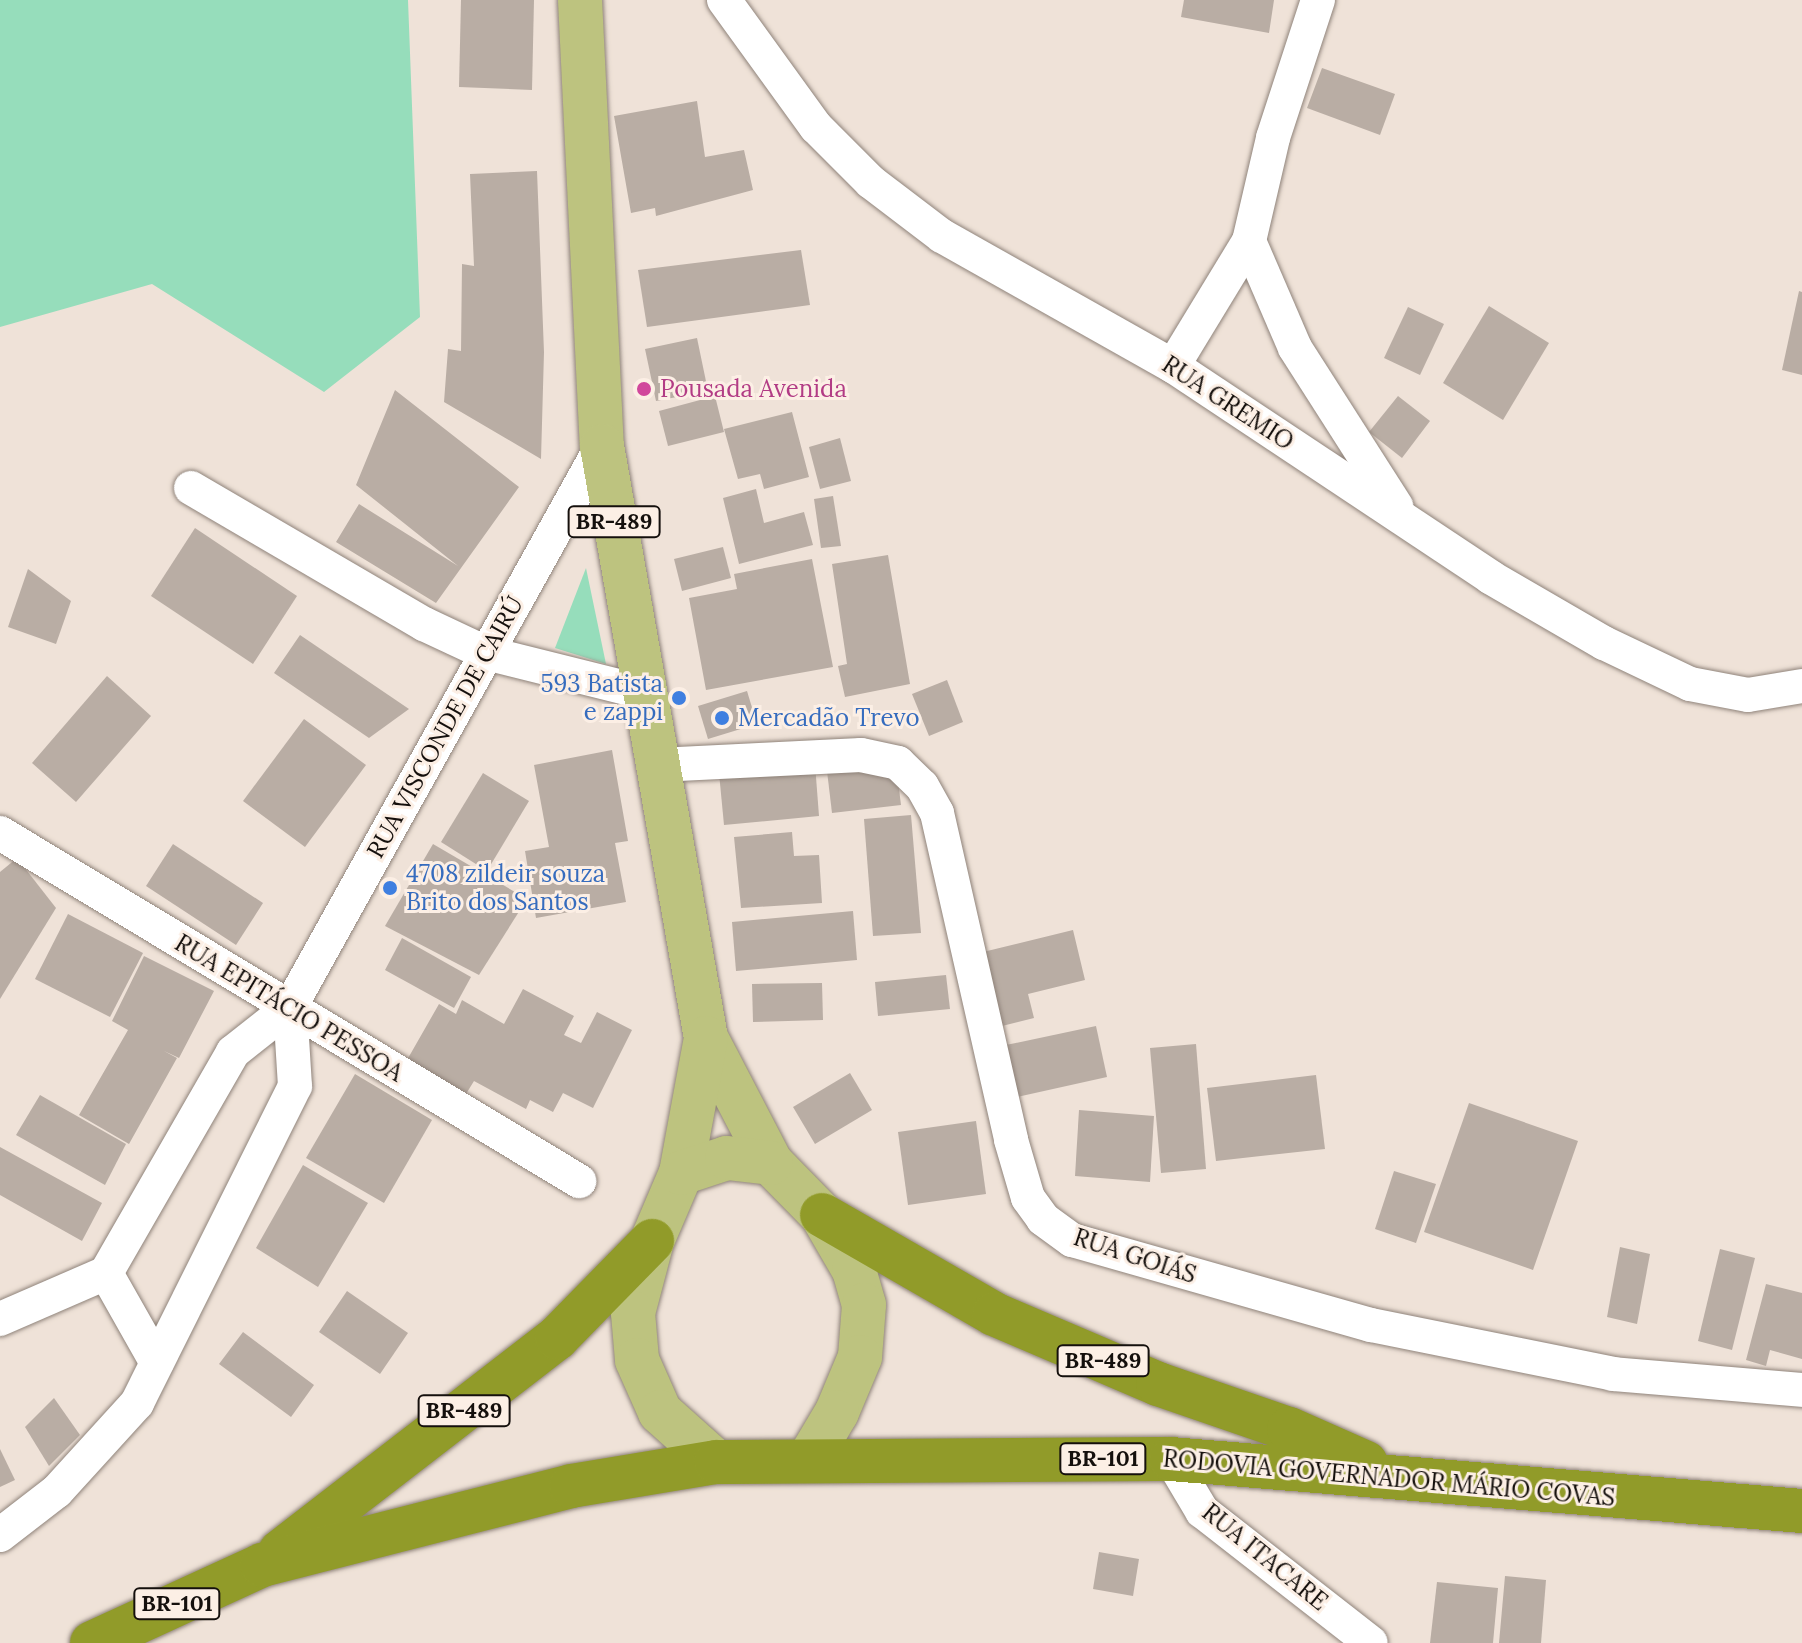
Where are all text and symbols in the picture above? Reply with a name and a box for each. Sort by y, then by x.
street label: RUA GREMIO [1157,350,1299,456]
place label: Pousada Avenida [660,375,847,403]
marker: Pousada Avenida [635,380,653,398]
road number: BR-489 [566,504,662,540]
street label: RUA VISCONDE DE CAIRÚ [361,591,529,863]
place label: 593 Batista e zappi [540,670,663,726]
marker: 593 Batista e zappi [670,689,688,707]
place label: Mercadão Trevo [738,704,919,732]
marker: Mercadão Trevo [713,709,731,727]
place label: 4708 zildeir souza Brito dos Santos [406,860,605,916]
marker: 4708 zildeir souza Brito dos Santos [381,879,399,897]
street label: RUA EPITÁCIO PESSOA [170,928,408,1088]
street label: RUA GOIÁS [1070,1223,1200,1289]
road number: BR-489 [1055,1343,1151,1379]
road number: BR-489 [416,1393,512,1429]
road number: BR-101 [1059,1441,1147,1477]
street label: RODOVIA GOVERNADOR MÁRIO COVAS [1162,1444,1616,1512]
street label: RUA ITACARE [1196,1498,1334,1616]
road number: BR-101 [133,1586,221,1622]

